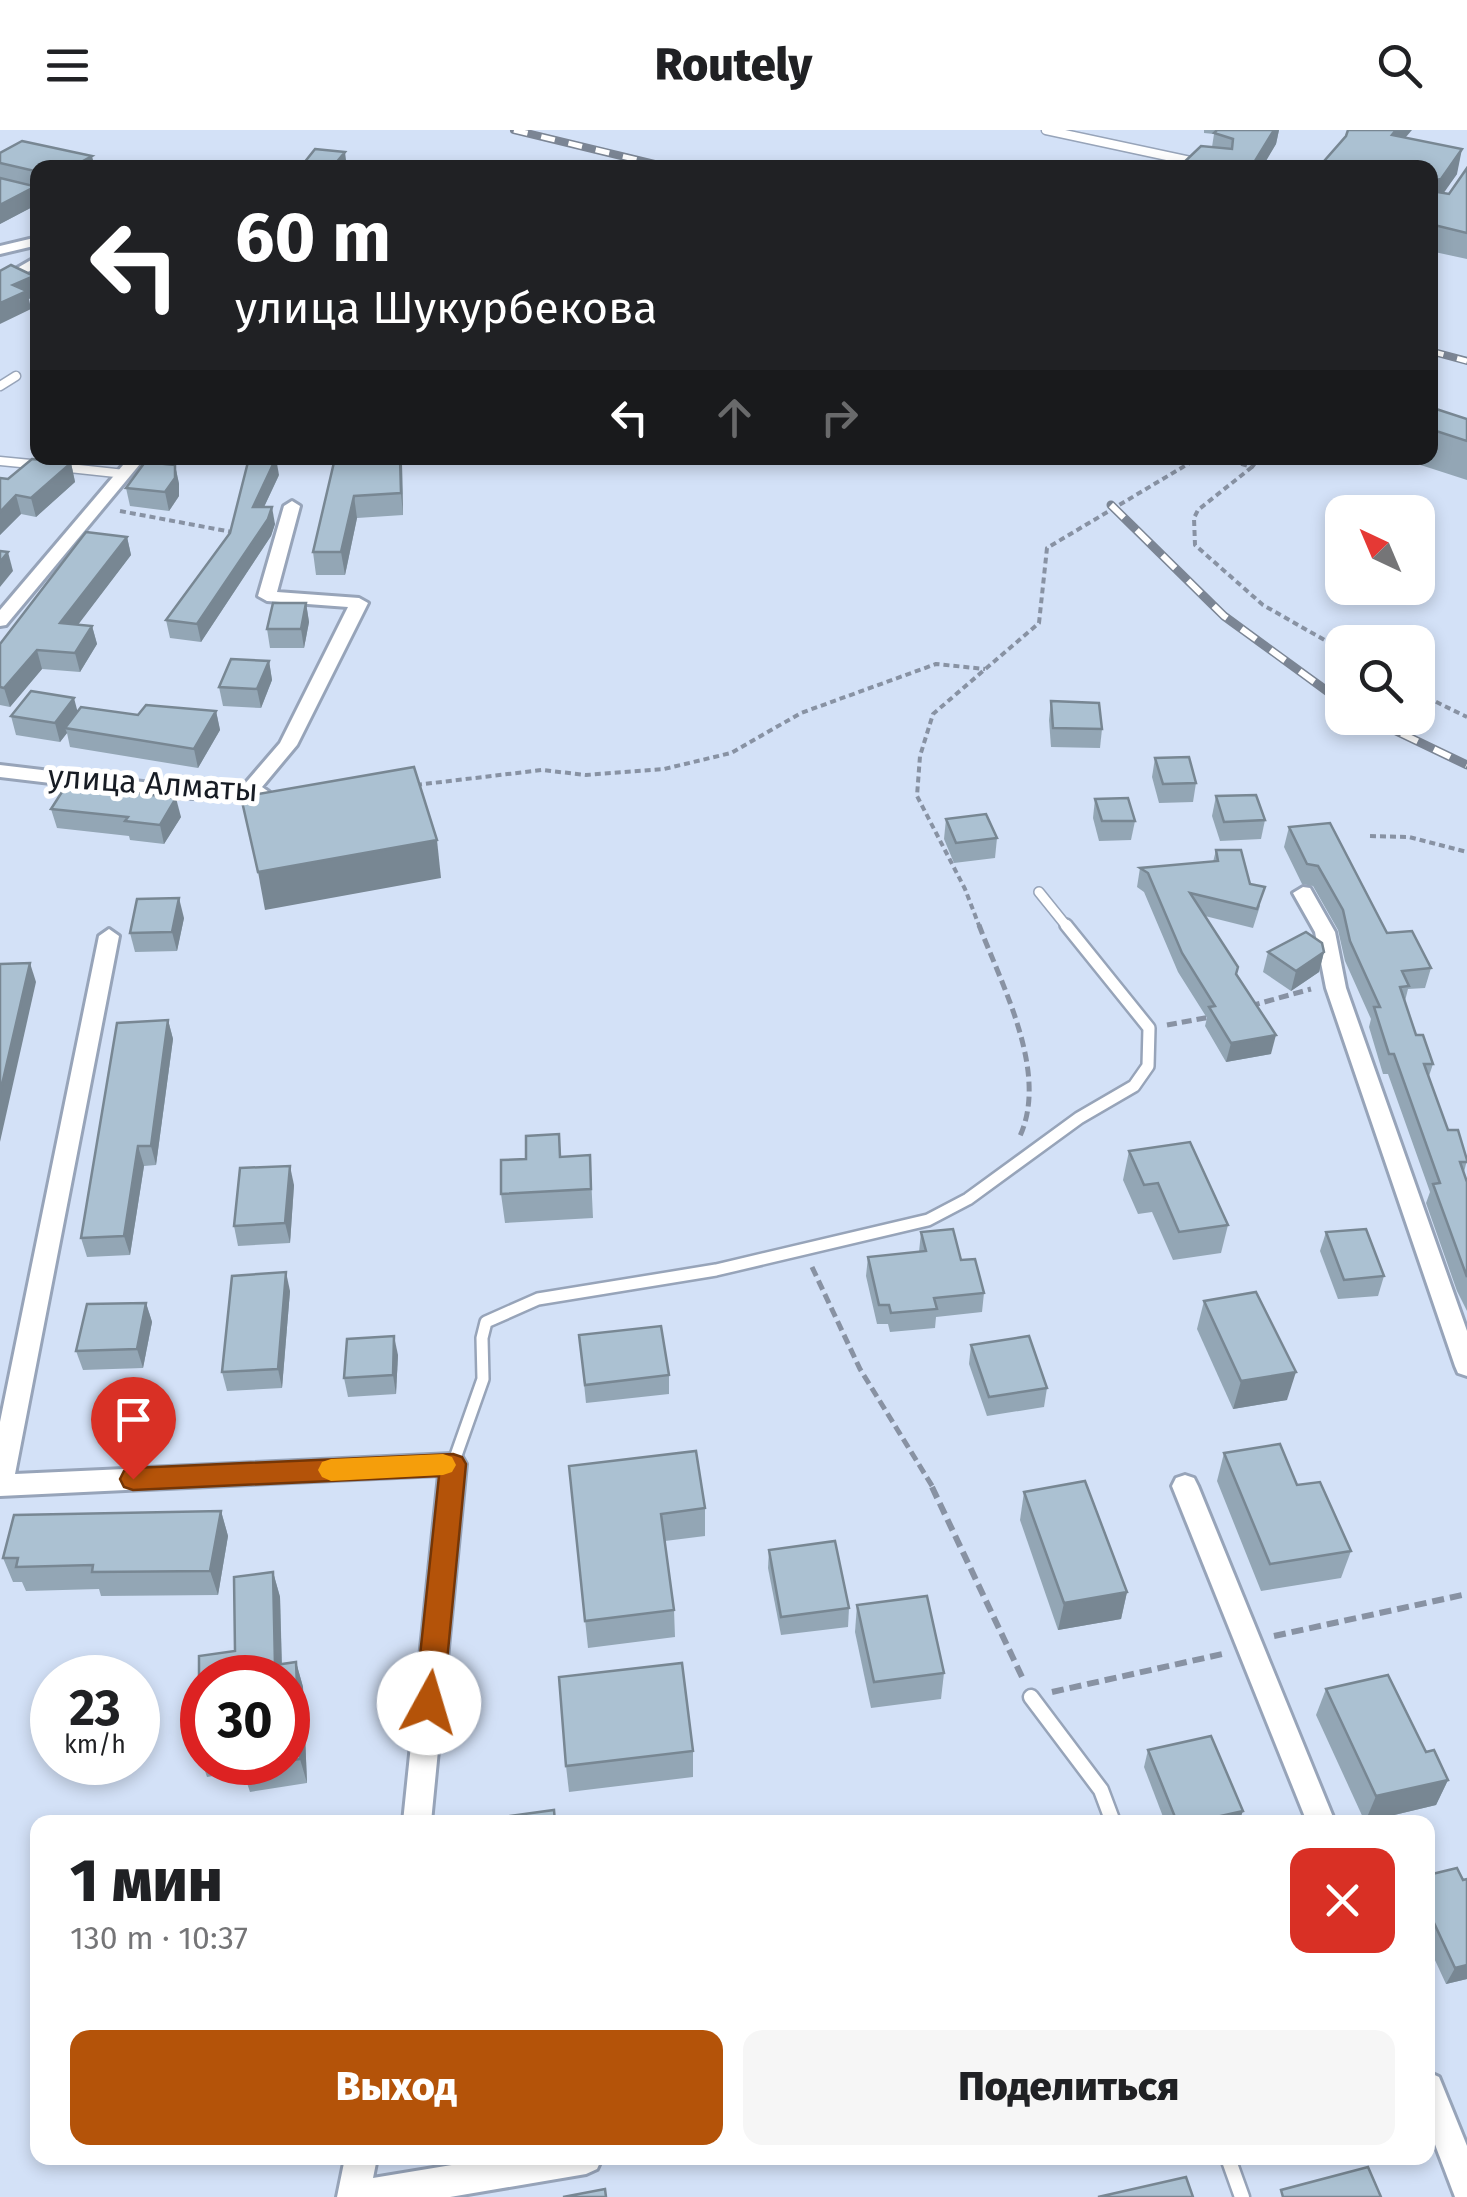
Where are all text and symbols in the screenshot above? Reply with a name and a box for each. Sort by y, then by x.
icon: menu [40,38,95,93]
text: Routely [655,38,812,92]
icon: search [1372,38,1427,93]
text: 60 m [235,196,391,280]
icon: left [70,200,200,330]
text: улица Шукурбекова [235,281,658,335]
icon: left [602,390,657,445]
icon: ahead [707,390,762,445]
icon: right [812,390,867,445]
north arrow [1325,495,1435,605]
map controls [1325,495,1435,735]
button: search [1325,625,1435,735]
street label: улица Алматы [47,757,259,809]
pin [91,1377,176,1480]
icon: arrive [106,1392,161,1447]
position arrow [377,1651,481,1755]
speed limit sign: 30 [180,1655,310,1785]
text: 23 [69,1678,121,1738]
text: km/h [64,1730,126,1760]
text: 1 мин [70,1845,223,1917]
button: close [1290,1848,1395,1953]
text: 130 m · 10:37 [70,1919,248,1957]
button: Выход [70,2030,723,2145]
button: Поделиться [743,2030,1395,2145]

